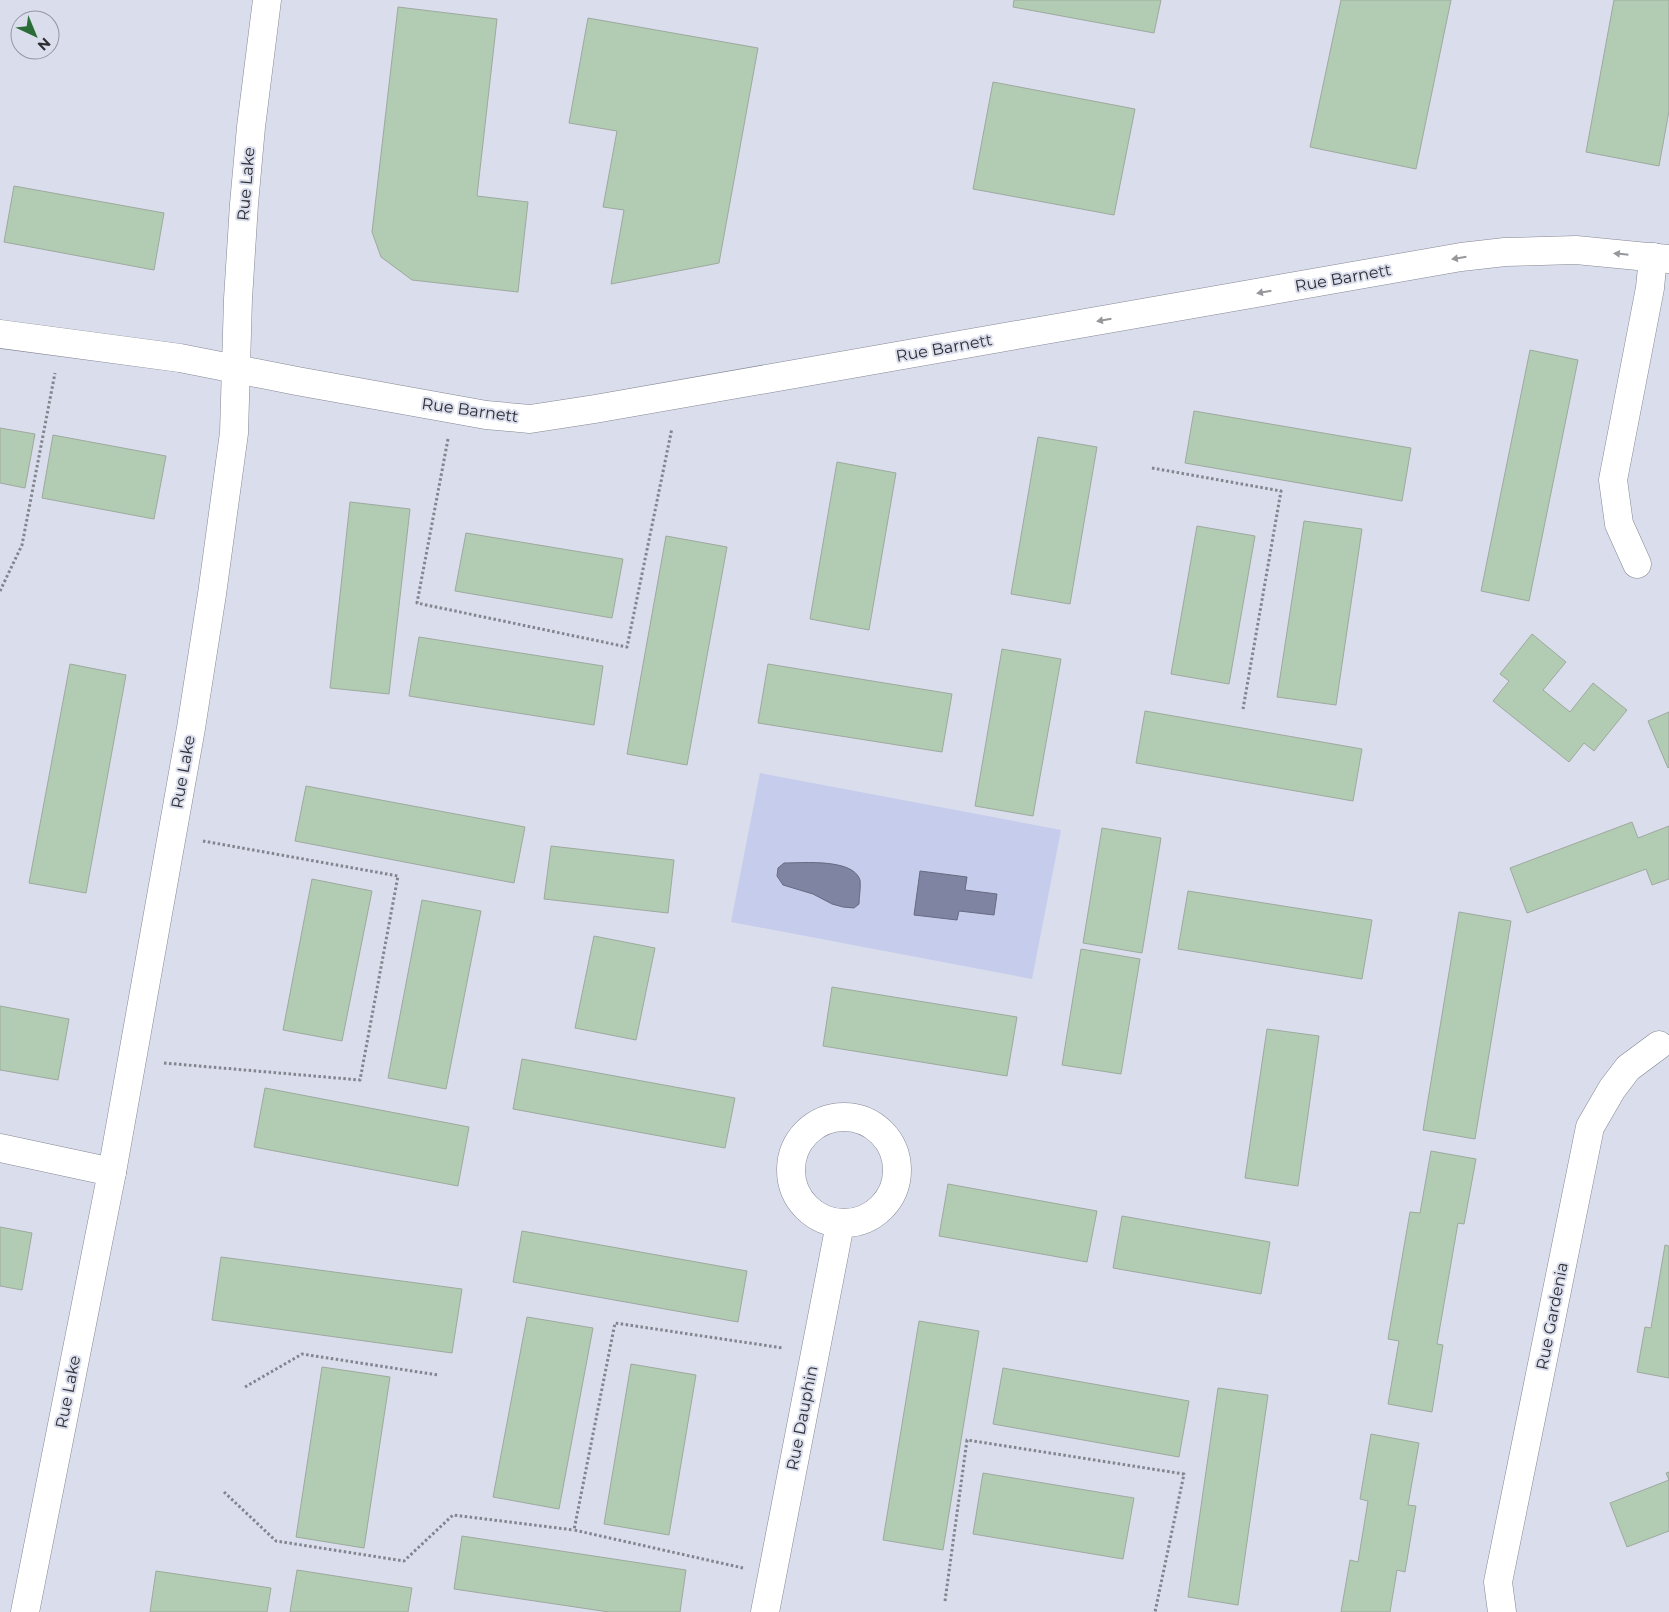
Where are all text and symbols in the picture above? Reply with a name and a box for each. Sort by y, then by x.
north arrow [10,10,60,60]
text: N [34,34,54,55]
street label: Rue Lake [233,146,259,222]
one-way arrow [1612,250,1628,258]
one-way arrow [1450,254,1466,262]
street label: Rue Barnett [1293,260,1393,296]
one-way arrow [1256,289,1272,297]
one-way arrow [1096,317,1112,325]
street label: Rue Barnett [894,330,994,366]
street label: Rue Barnett [421,394,520,426]
street label: Rue Lake [167,734,199,810]
street label: Rue Gardenia [1532,1261,1572,1371]
street label: Rue Lake [52,1354,84,1430]
street label: Rue Dauphin [783,1364,821,1472]

